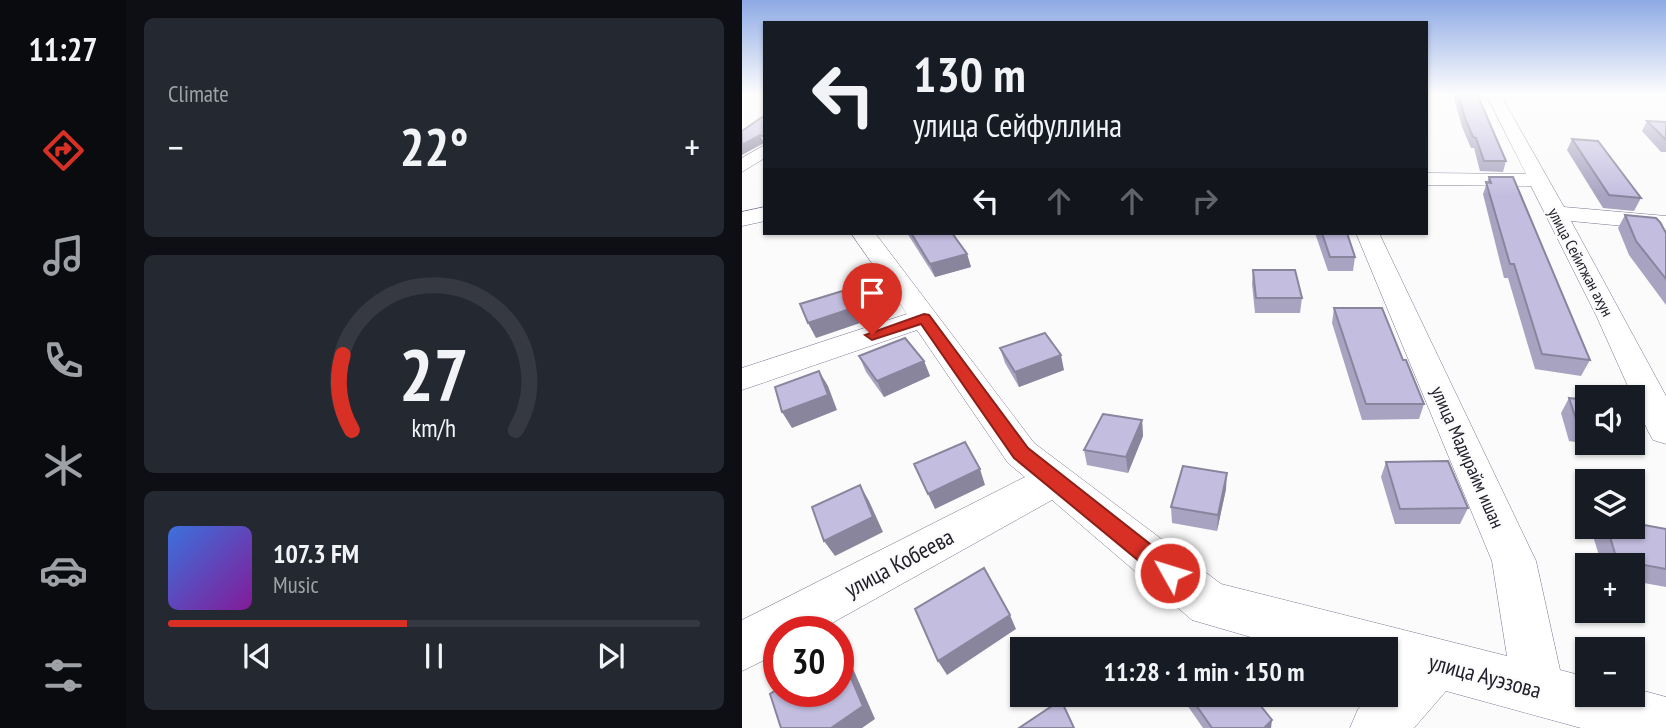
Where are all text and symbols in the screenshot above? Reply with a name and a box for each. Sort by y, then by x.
text: 11:27 [28,28,98,70]
text: 130 m [913,42,1026,106]
icon: left [798,49,889,140]
text: Climate [168,79,229,108]
text: улица Сейфуллина [913,104,1122,146]
text: 22° [400,113,468,180]
text: − [168,122,184,171]
text: + [684,122,700,171]
icon: directions [39,126,88,175]
icon: left [967,182,1005,220]
icon: ahead [1040,182,1078,220]
icon: ahead [1113,182,1151,220]
icon: right [1186,182,1224,220]
street label: улица Сейитжан ахун [1544,204,1618,320]
icon: music [39,231,88,280]
pin [842,263,902,335]
icon: arrive [853,274,891,312]
text: 27 [399,326,469,420]
icon: phone [39,336,88,385]
street label: улица Мадирайм ишан [1426,382,1510,532]
map controls [1575,385,1645,707]
button: sound [1575,385,1645,455]
text: km/h [412,412,456,444]
icon: climate [39,441,88,490]
button: layers [1575,469,1645,539]
street label: улица Кобеева [839,522,958,603]
position arrow [1133,536,1207,610]
text: 107.3 FM [273,537,359,570]
icon: car [39,546,88,595]
button: + [1575,553,1645,623]
text: Music [273,570,319,599]
speed limit sign: 30 [763,616,854,707]
icon: previous [238,637,276,675]
icon: pause [415,637,453,675]
icon: next [592,637,630,675]
button: − [1575,637,1645,707]
street label: улица Ауэзова [1426,647,1545,704]
icon: filters [39,651,88,700]
text: 11:28 · 1 min · 150 m [1104,655,1304,688]

